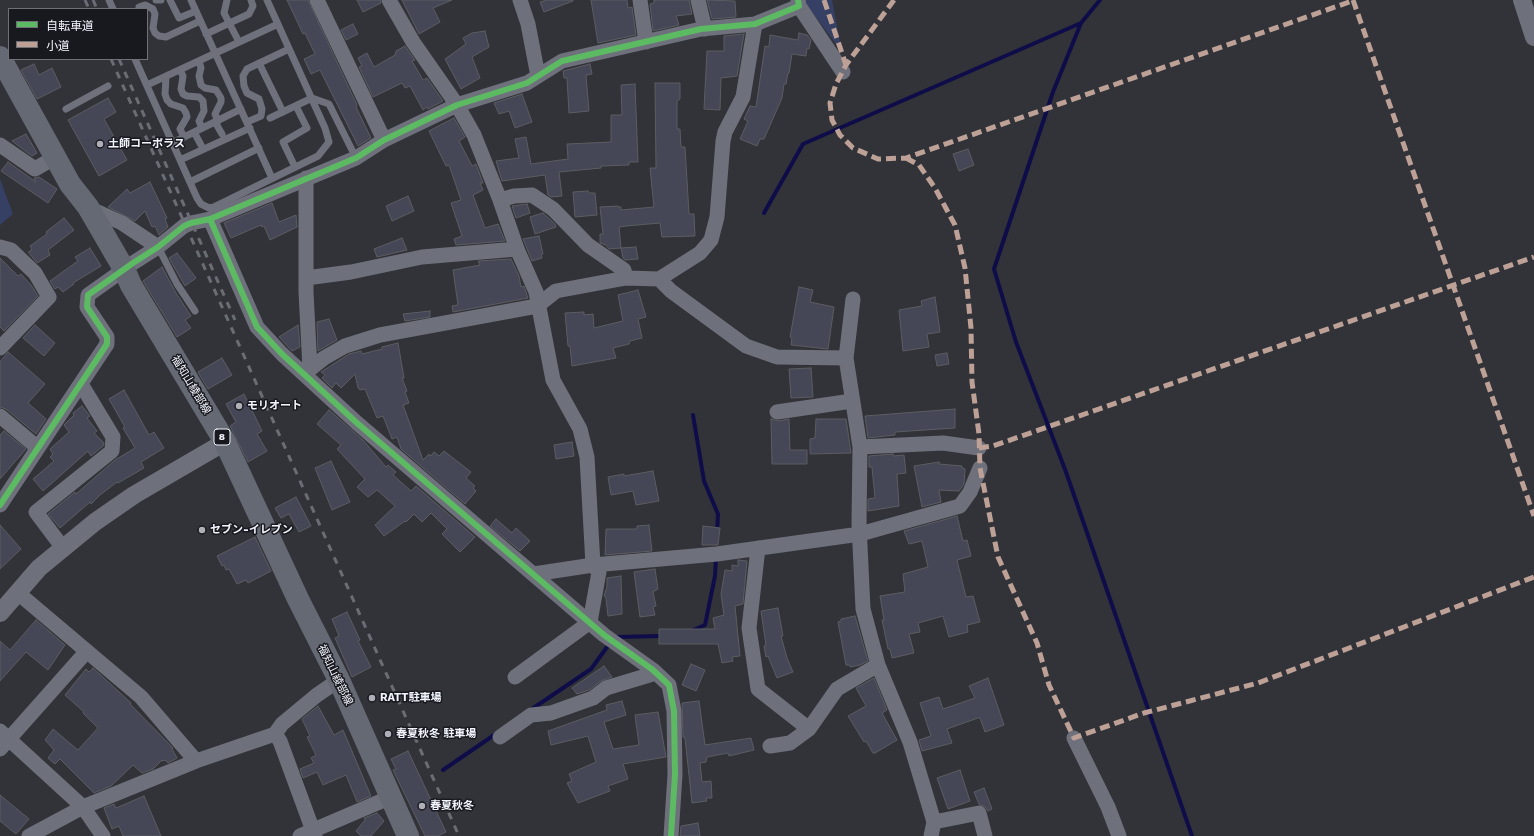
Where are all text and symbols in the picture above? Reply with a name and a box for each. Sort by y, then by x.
legend [8,8,148,60]
text: 自転車道 [46,19,94,33]
text: 小道 [46,39,70,53]
place label: 土師コーポラス [108,137,185,151]
marker: 土師コーポラス [95,139,105,149]
street label: 福知山綾部線 [168,353,214,417]
place label: モリオート [247,399,302,413]
marker: モリオート [234,401,244,411]
road number: 8 [214,429,230,445]
place label: セブン-イレブン [210,523,293,537]
marker: セブン-イレブン [197,525,207,535]
street label: 福知山綾部線 [315,642,355,708]
place label: RATT駐車場 [380,691,441,705]
marker: RATT駐車場 [367,693,377,703]
place label: 春夏秋冬 駐車場 [396,727,476,741]
marker: 春夏秋冬 駐車場 [383,729,393,739]
place label: 春夏秋冬 [430,799,474,813]
marker: 春夏秋冬 [417,801,427,811]

